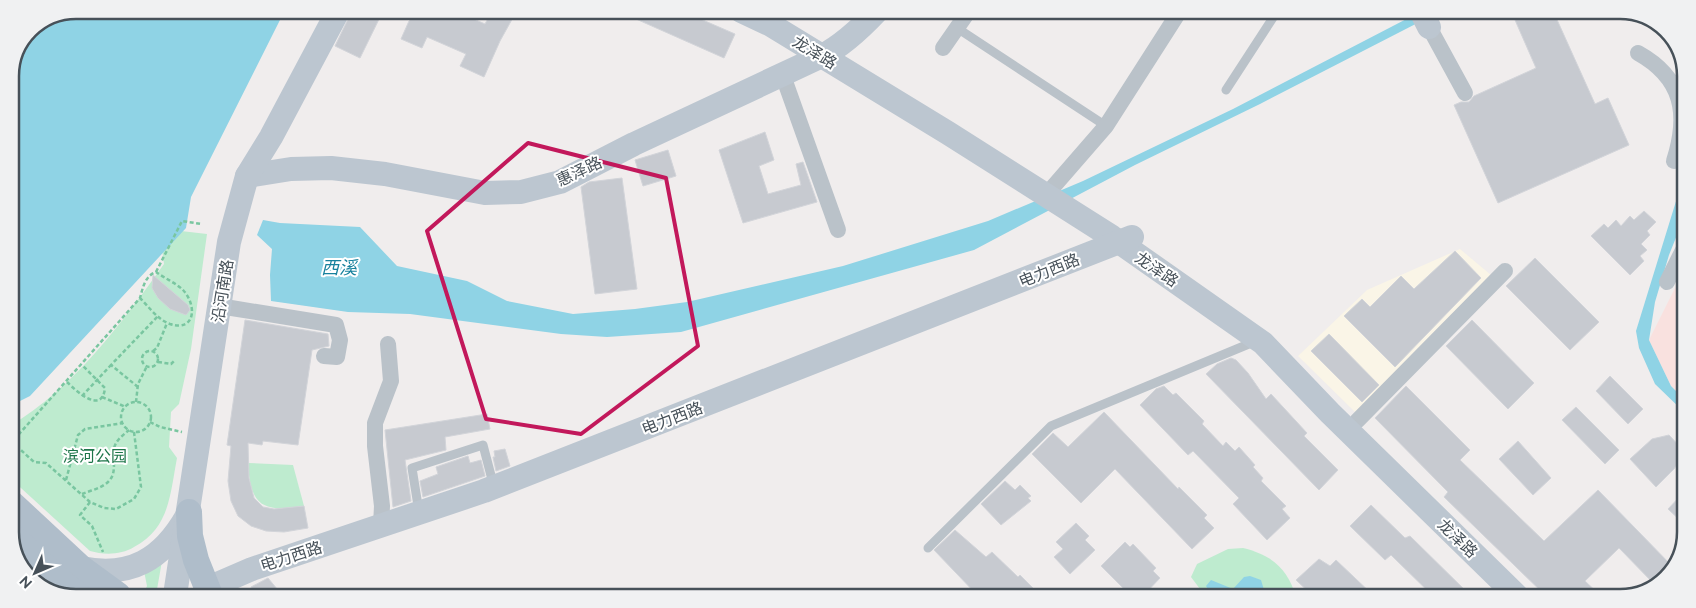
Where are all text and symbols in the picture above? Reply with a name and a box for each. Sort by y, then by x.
street label: 龙泽路 [789,32,840,73]
street label: 惠泽路 [553,153,605,190]
street label: 龙泽路 [1132,248,1182,291]
street label: 电力西路 [1016,250,1082,291]
water label: 西溪 [321,257,359,278]
street label: 沿河南路 [208,258,237,324]
street label: 电力西路 [639,398,705,439]
park label: 滨河公园 [63,447,127,466]
street label: 龙泽路 [1434,515,1482,562]
street label: 电力西路 [258,538,325,575]
north arrow [10,548,60,598]
text: N [16,573,35,592]

